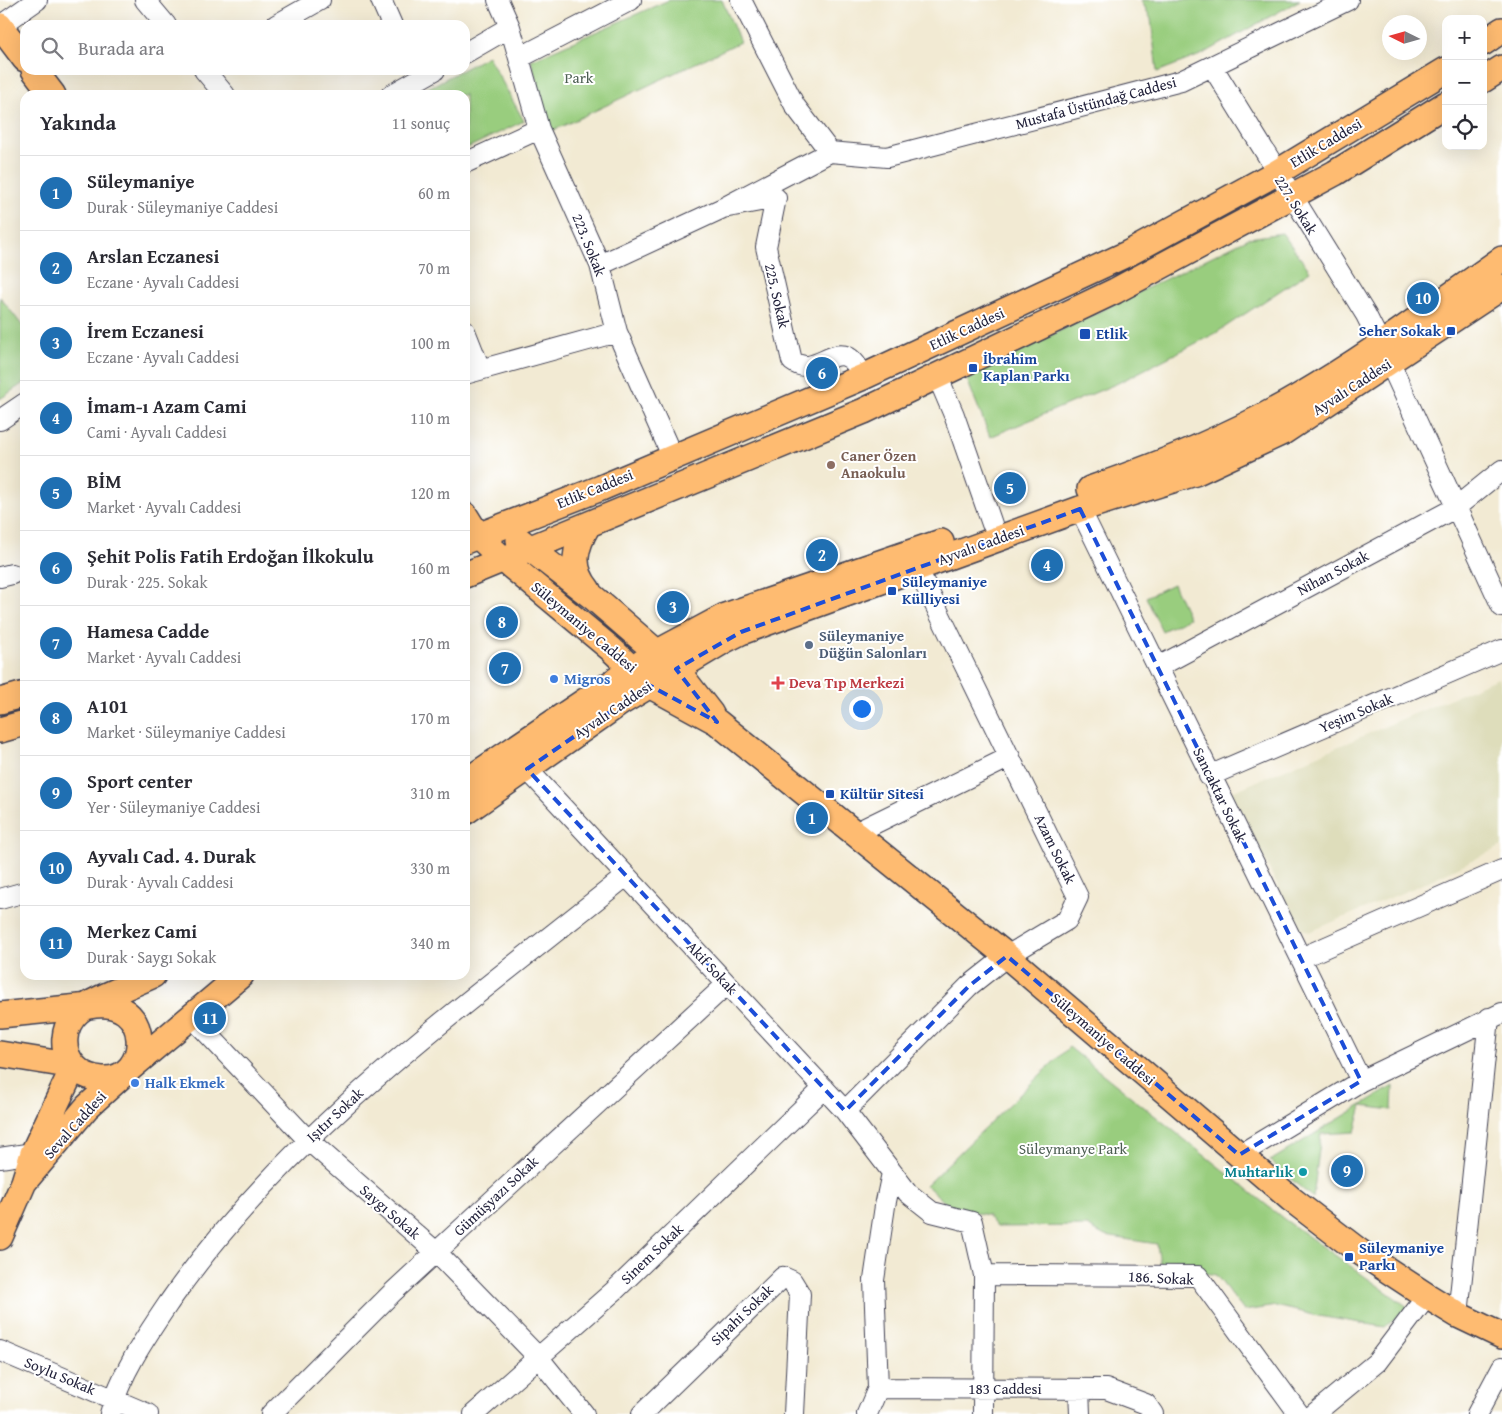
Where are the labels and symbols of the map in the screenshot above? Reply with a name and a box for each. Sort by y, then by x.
north arrow [1382,15,1427,60]
park label: Park [565,67,594,88]
street label: Mustafa Üstündağ Caddesi [1013,71,1179,134]
street label: Etlik Caddesi [1286,113,1366,172]
street label: 227. Sokak [1270,171,1323,239]
street label: 223. Sokak [567,210,612,280]
street label: 225. Sokak [760,261,795,331]
pin: 10 [1407,279,1439,317]
street label: Etlik Caddesi [926,302,1008,355]
place label: Seher Sokak [1359,320,1441,341]
place label: Etlik [1096,323,1128,344]
marker: Seher Sokak [1445,325,1457,337]
marker: Etlik [1078,327,1092,341]
place label: İbrahim Kaplan Parkı [983,348,1070,386]
street label: Ayvalı Caddesi [1308,353,1395,420]
pin: 6 [806,354,838,392]
marker: İbrahim Kaplan Parkı [967,362,979,374]
place label: Caner Özen Anaokulu [841,445,917,483]
marker: Caner Özen Anaokulu [825,459,837,471]
street label: Etlik Caddesi [553,464,636,513]
pin: 5 [994,469,1026,507]
street label: Ayvalı Caddesi [935,519,1027,570]
pin: 2 [806,536,838,574]
street label: Nihan Sokak [1293,545,1373,600]
pin: 4 [1031,546,1063,584]
place label: Süleymaniye Külliyesi [902,571,987,609]
street label: Süleymaniye Caddesi [527,576,642,677]
marker: Süleymaniye Külliyesi [886,585,898,597]
pin: 3 [657,588,689,626]
pin: 8 [486,603,518,641]
place label: Süleymaniye Düğün Salonları [819,625,927,663]
marker: Süleymaniye Düğün Salonları [803,639,815,651]
pin: 7 [489,649,521,687]
place label: Migros [564,668,611,689]
place label: Deva Tıp Merkezi [789,672,905,693]
marker: Migros [548,673,560,685]
street label: Ayvalı Caddesi [569,676,656,744]
marker: Deva Tıp Merkezi [771,676,785,690]
street label: Yeşim Sokak [1316,687,1396,737]
your location [849,696,875,722]
street label: Sancaktar Sokak [1188,744,1253,846]
place label: Kültür Sitesi [840,783,924,804]
marker: Kültür Sitesi [824,788,836,800]
pin: 1 [796,799,828,837]
street label: Azam Sokak [1029,810,1082,888]
street label: Akif Sokak [682,936,743,999]
street label: Süleymaniye Caddesi [1047,987,1160,1090]
pin: 11 [194,999,226,1037]
place label: Halk Ekmek [145,1072,225,1093]
marker: Halk Ekmek [129,1077,141,1089]
street label: Işıtır Sokak [302,1082,368,1147]
street label: Seval Caddesi [39,1086,111,1163]
park label: Süleymanye Park [1019,1138,1128,1159]
street label: Gümüşyazı Sokak [449,1151,543,1240]
pin: 9 [1331,1152,1363,1190]
place label: Muhtarlık [1225,1161,1293,1182]
marker: Muhtarlık [1297,1166,1309,1178]
street label: Saygı Sokak [355,1179,425,1244]
street label: Sinem Sokak [616,1218,688,1289]
place label: Süleymaniye Parkı [1359,1237,1444,1275]
marker: Süleymaniye Parkı [1343,1251,1355,1263]
street label: 186. Sokak [1128,1265,1195,1290]
street label: Sipahi Sokak [706,1279,778,1350]
street label: Soylu Sokak [21,1351,99,1400]
street label: 183 Caddesi [968,1378,1042,1399]

